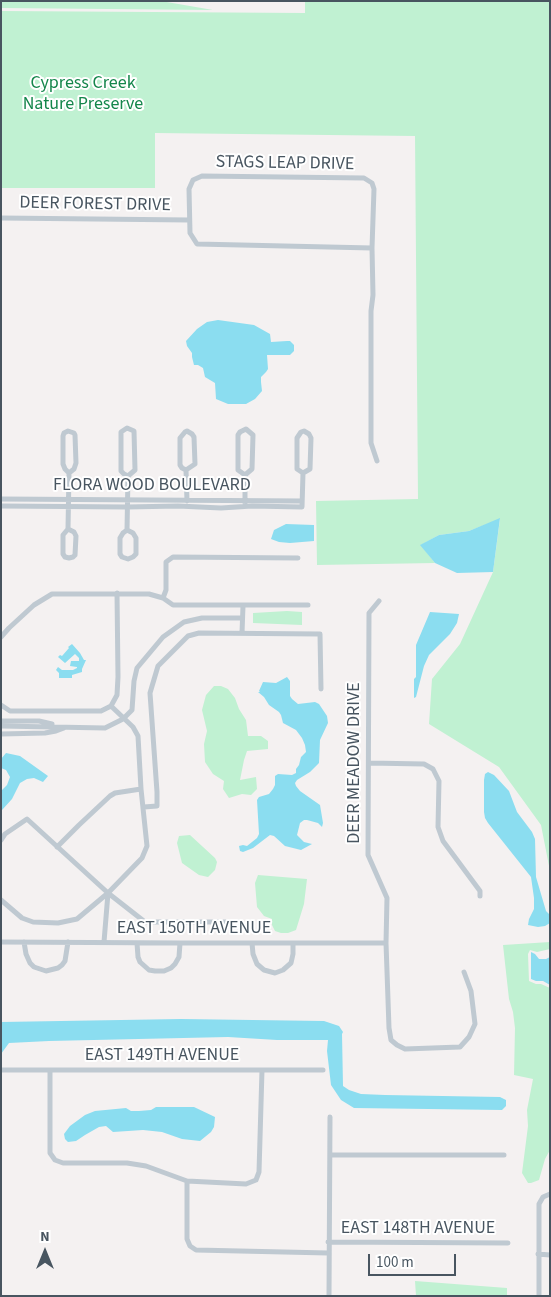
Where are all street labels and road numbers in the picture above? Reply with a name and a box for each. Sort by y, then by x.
street label: STAGS LEAP DRIVE [215,152,355,176]
street label: DEER FOREST DRIVE [19,193,171,217]
street label: FLORA WOOD BOULEVARD [53,475,251,497]
street label: DEER MEADOW DRIVE [344,682,366,844]
street label: EAST 150TH AVENUE [117,918,271,940]
street label: EAST 149TH AVENUE [85,1045,239,1067]
street label: EAST 148TH AVENUE [341,1218,495,1240]

